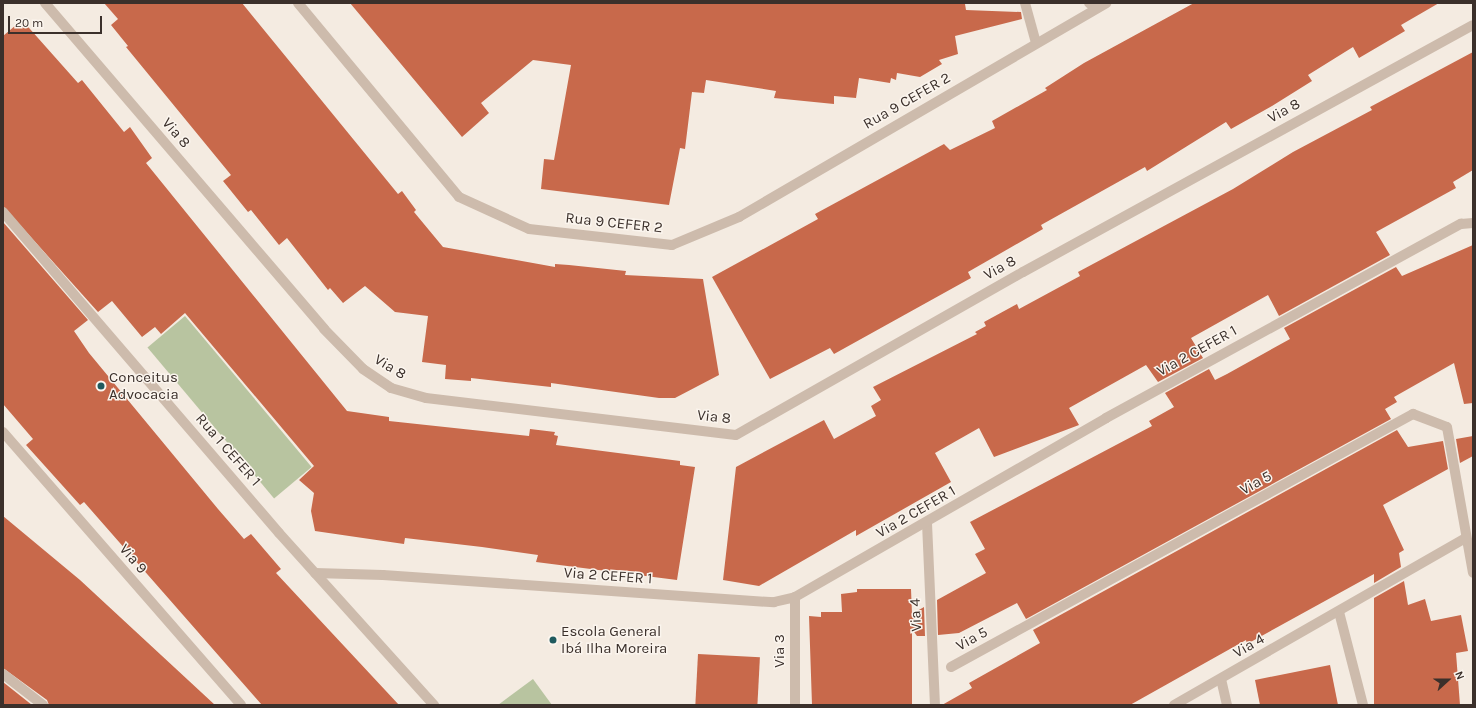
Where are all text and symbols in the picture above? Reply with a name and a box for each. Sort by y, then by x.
scale bar [10,8,104,34]
text: 20 m [15,16,43,30]
street label: Rua 9 CEFER 2 [860,69,954,133]
street label: Via 8 [1265,95,1303,127]
street label: Via 8 [158,114,194,152]
street label: Rua 9 CEFER 2 [564,209,664,237]
street label: Via 8 [981,252,1019,284]
street label: Via 2 CEFER 1 [1154,322,1240,380]
street label: Via 8 [371,351,409,383]
place label: Conceitus Advocacia [109,368,179,403]
marker: Conceitus Advocacia [96,381,106,391]
street label: Via 8 [696,406,732,428]
street label: Rua 1 CEFER 1 [192,410,264,490]
street label: Via 5 [1237,467,1275,499]
street label: Via 2 CEFER 1 [873,482,959,542]
street label: Via 9 [115,540,151,578]
street label: Via 2 CEFER 1 [563,564,653,588]
street label: Via 4 [906,598,926,632]
place label: Escola General Ibá Ilha Moreira [561,622,667,657]
street label: Via 5 [953,623,991,655]
street label: Via 4 [1230,630,1268,662]
street label: Via 3 [771,634,789,668]
marker: Escola General Ibá Ilha Moreira [548,635,558,645]
north arrow [1428,660,1468,700]
text: N [1452,670,1467,682]

